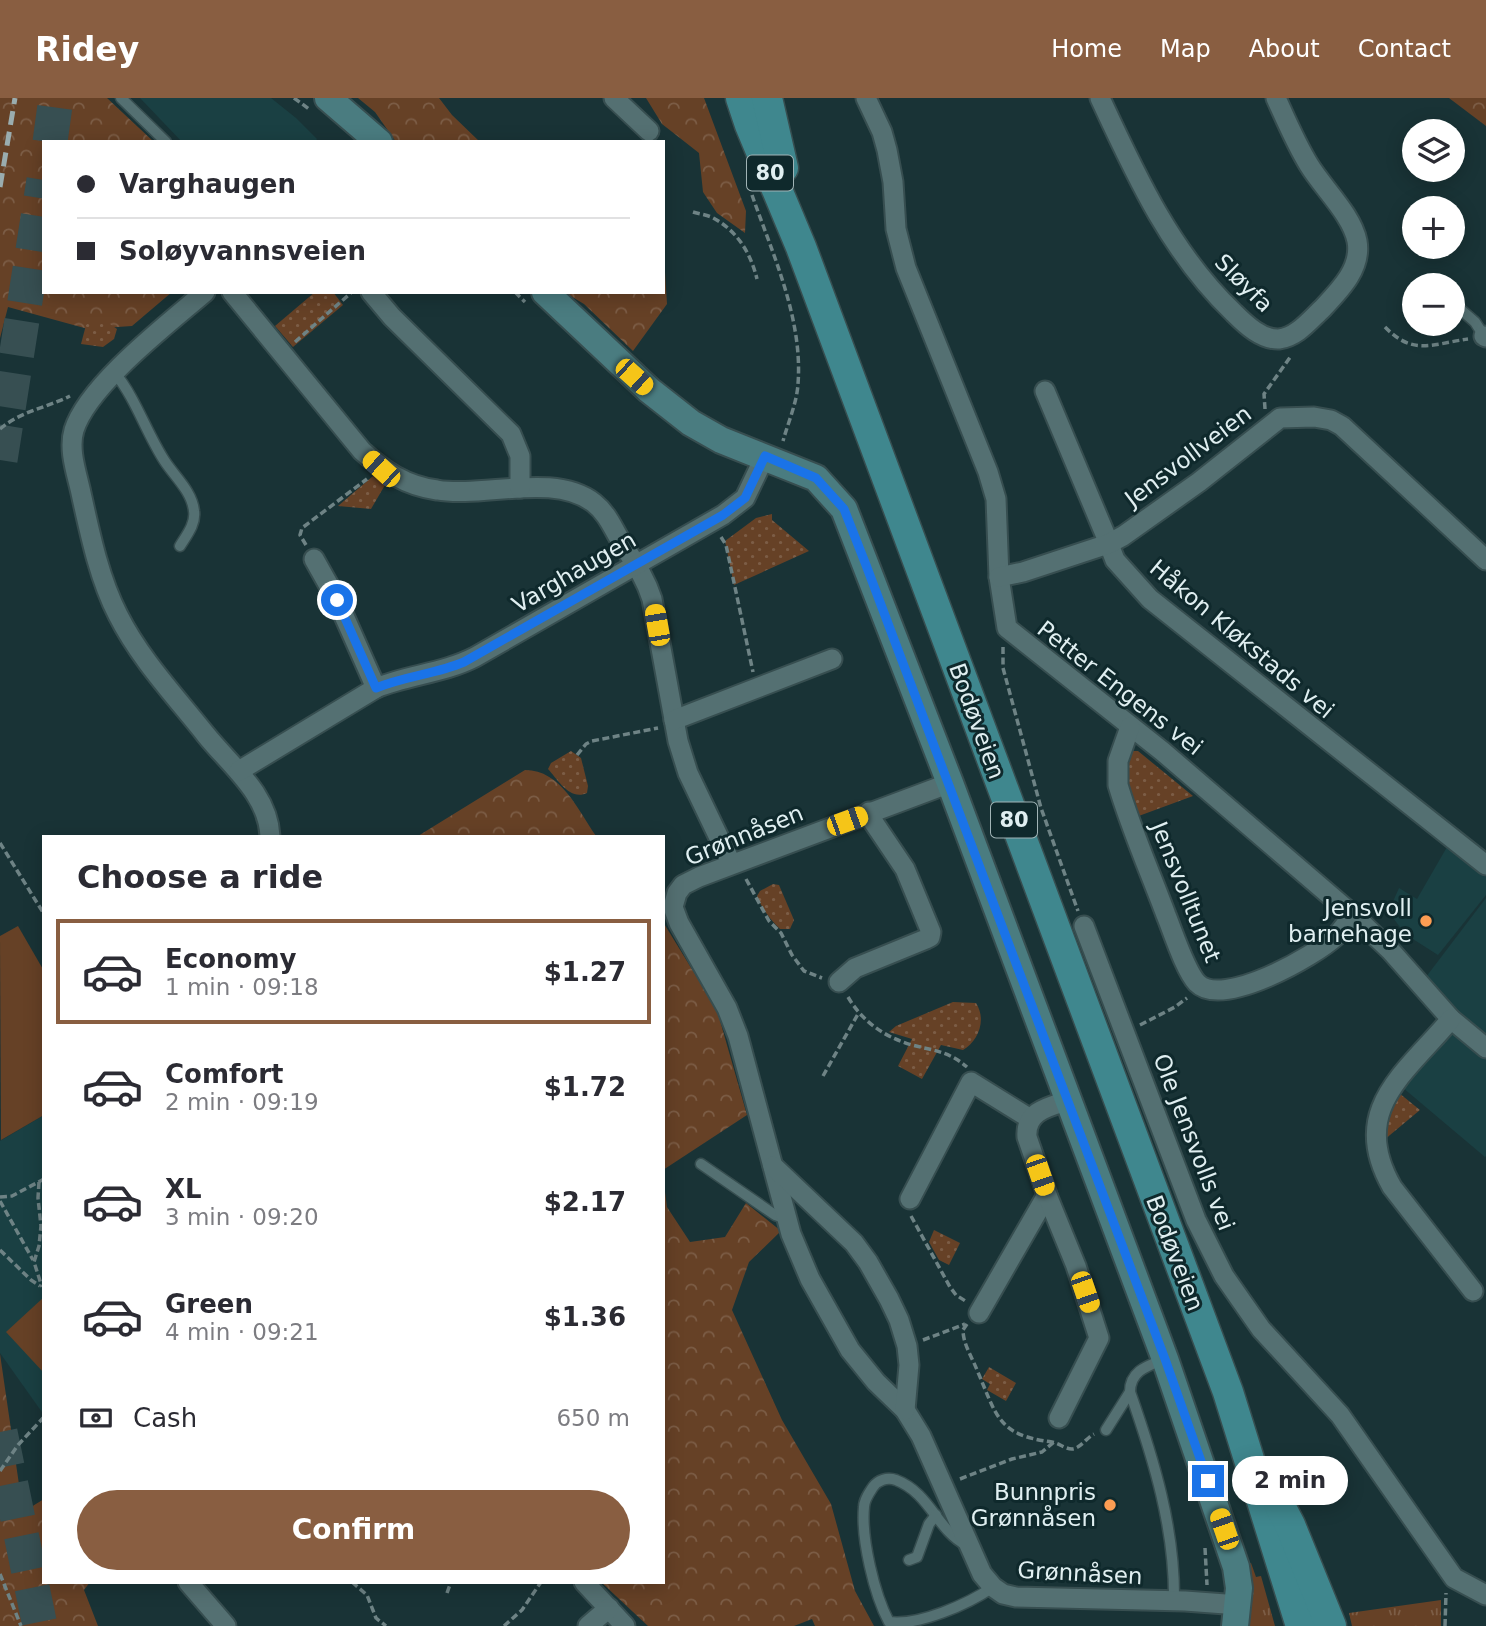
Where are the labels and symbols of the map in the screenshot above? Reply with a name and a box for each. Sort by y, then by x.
road number: 80 [747,155,793,190]
street label: Sløyfa [1210,249,1278,317]
car [612,355,657,399]
street label: Jensvollveien [1118,400,1256,513]
car [359,447,404,491]
street label: Varghaugen [508,526,640,618]
street label: Håkon Kløkstads vei [1145,554,1340,723]
route start [321,584,353,616]
car [644,602,671,648]
street label: Petter Engens vei [1032,616,1208,760]
street label: Bodøveien [944,660,1010,782]
street label: Grønnåsen [681,799,807,871]
road number: 80 [991,802,1037,838]
car [824,804,871,838]
street label: Jensvolltunet [1145,816,1226,966]
place label: Jensvoll barnehage [1288,895,1412,947]
marker: Jensvoll barnehage [1418,913,1434,929]
street label: Ole Jensvolls vei [1148,1050,1240,1234]
car [1024,1152,1057,1198]
street label: Bodøveien [1141,1192,1209,1314]
car [1069,1269,1102,1315]
callout: 2 min [1232,1456,1348,1506]
route end [1192,1465,1224,1497]
place label: Bunnpris Grønnåsen [971,1479,1096,1531]
marker: Bunnpris Grønnåsen [1102,1497,1118,1513]
car [1208,1506,1241,1552]
street label: Grønnåsen [1017,1556,1143,1589]

